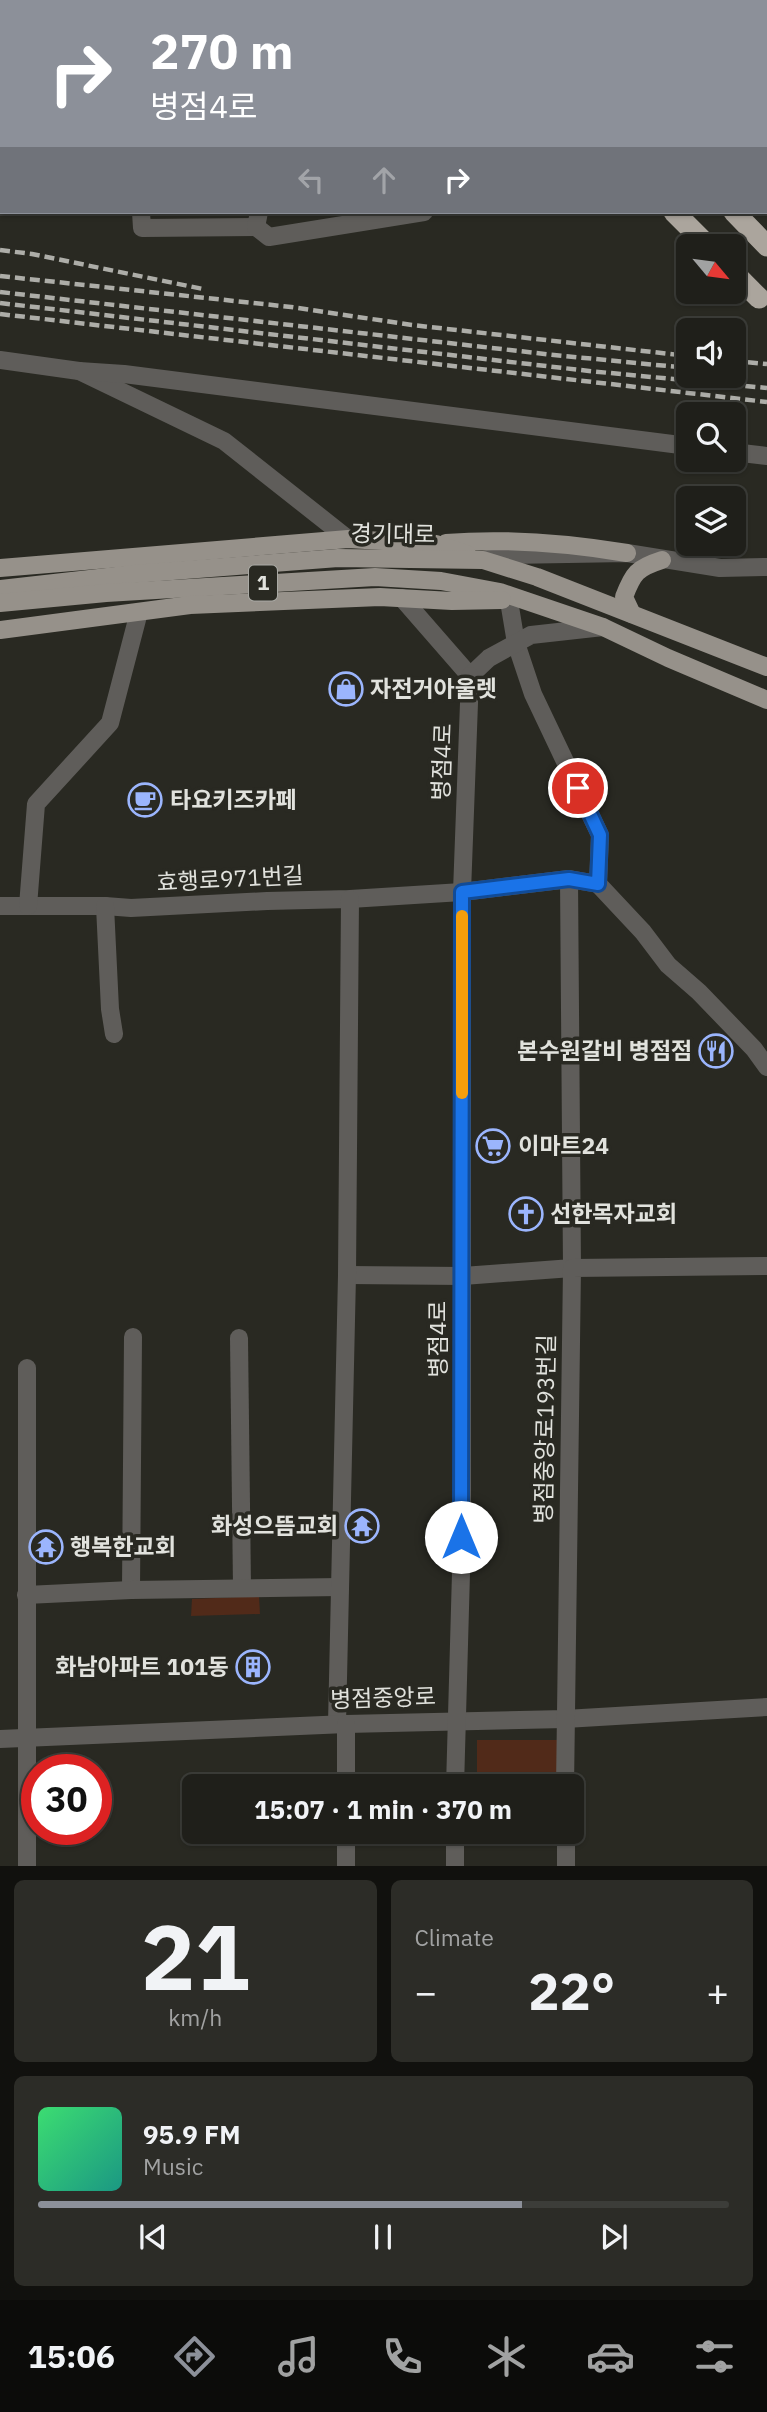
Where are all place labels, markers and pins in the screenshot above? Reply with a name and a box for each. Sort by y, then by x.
shop icon: 자전거아울렛 [327,670,365,708]
place label: 자전거아울렛 [370,673,497,703]
pin [548,758,608,818]
cafe icon: 타요키즈카페 [126,781,164,819]
place label: 타요키즈카페 [170,784,297,814]
restaurant icon: 본수원갈비 병점점 [697,1032,735,1070]
place label: 본수원갈비 병점점 [517,1035,692,1065]
supermarket icon: 이마트24 [474,1127,512,1165]
place label: 이마트24 [518,1130,609,1160]
church icon: 선한목자교회 [507,1195,545,1233]
place label: 선한목자교회 [550,1198,677,1228]
temple icon: 화성으뜸교회 [343,1507,381,1545]
place label: 화성으뜸교회 [211,1510,338,1540]
temple icon: 행복한교회 [27,1528,65,1566]
place label: 행복한교회 [70,1531,176,1561]
building icon: 화남아파트 101동 [234,1648,272,1686]
place label: 화남아파트 101동 [55,1651,229,1681]

